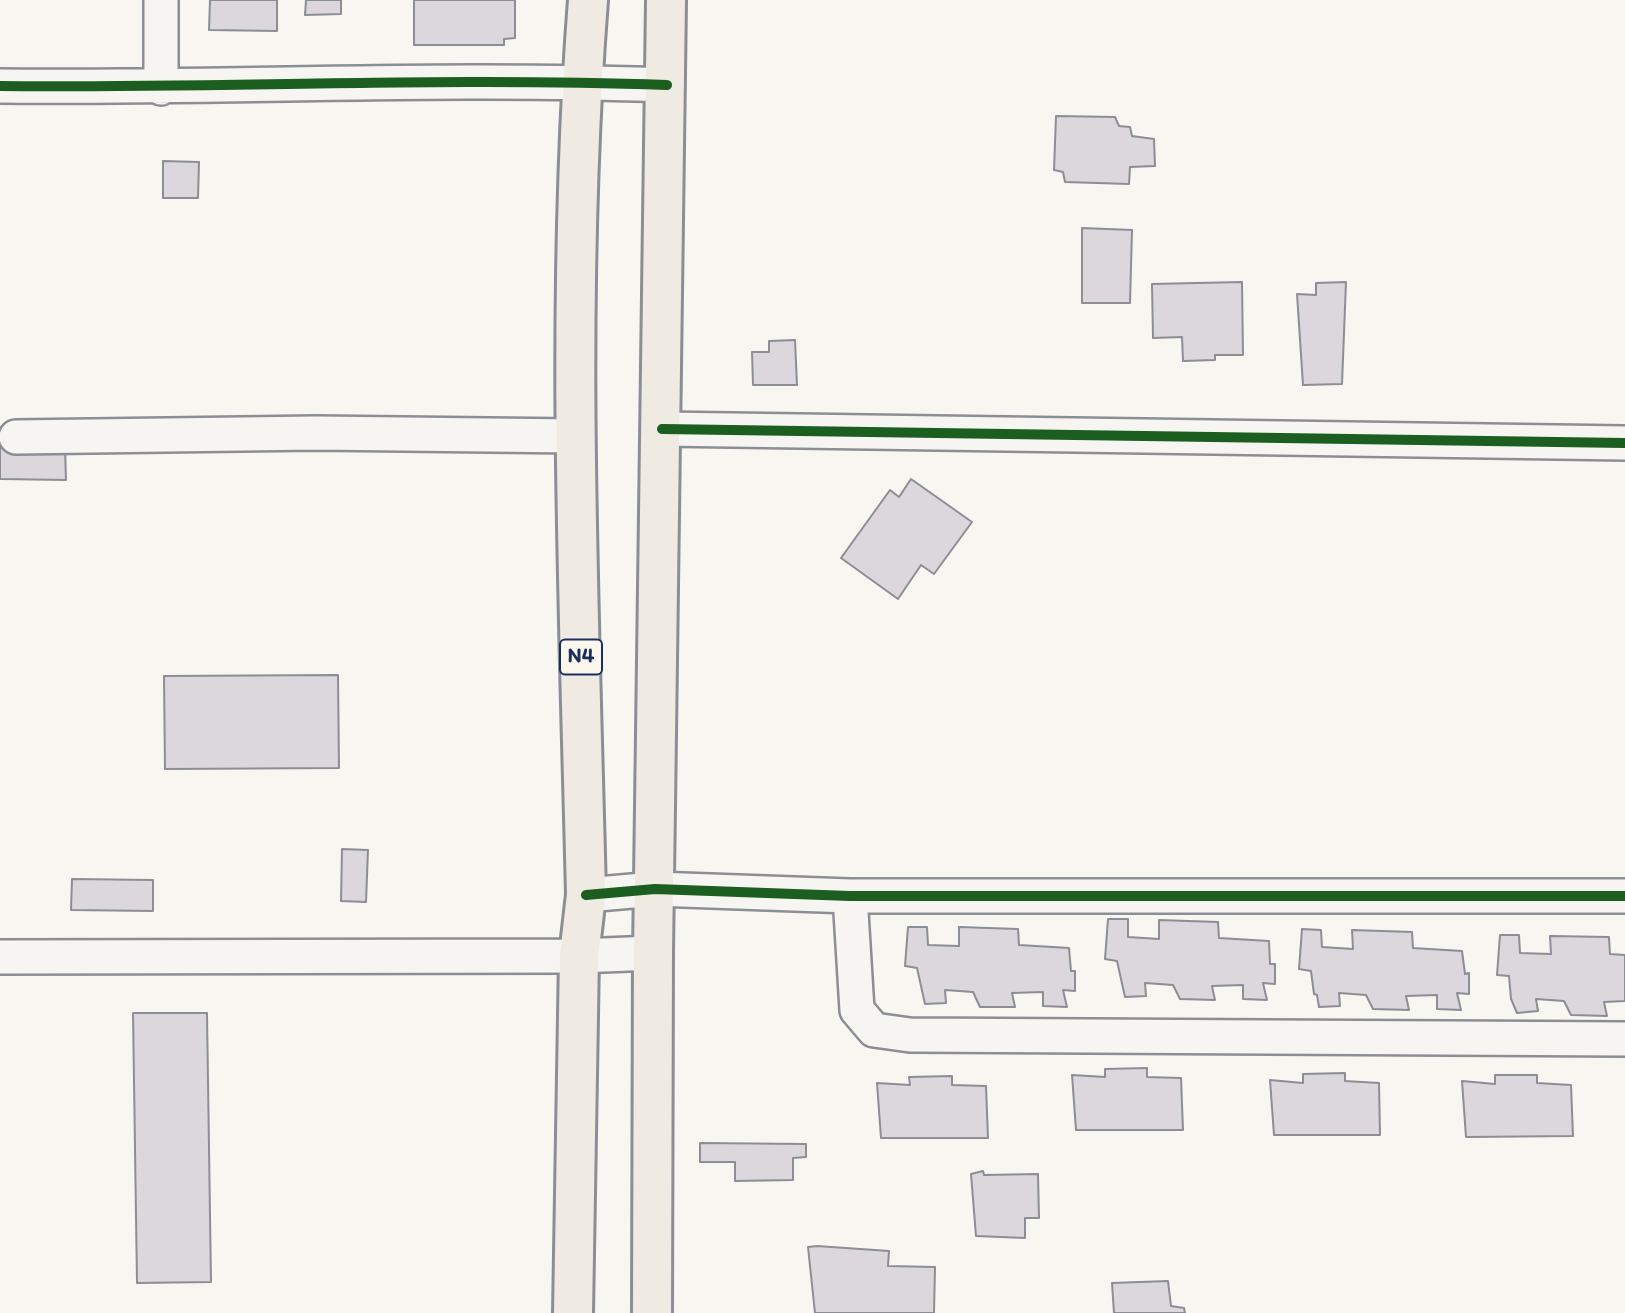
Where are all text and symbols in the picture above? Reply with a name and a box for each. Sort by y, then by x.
road number: N4 [560,640,602,674]

